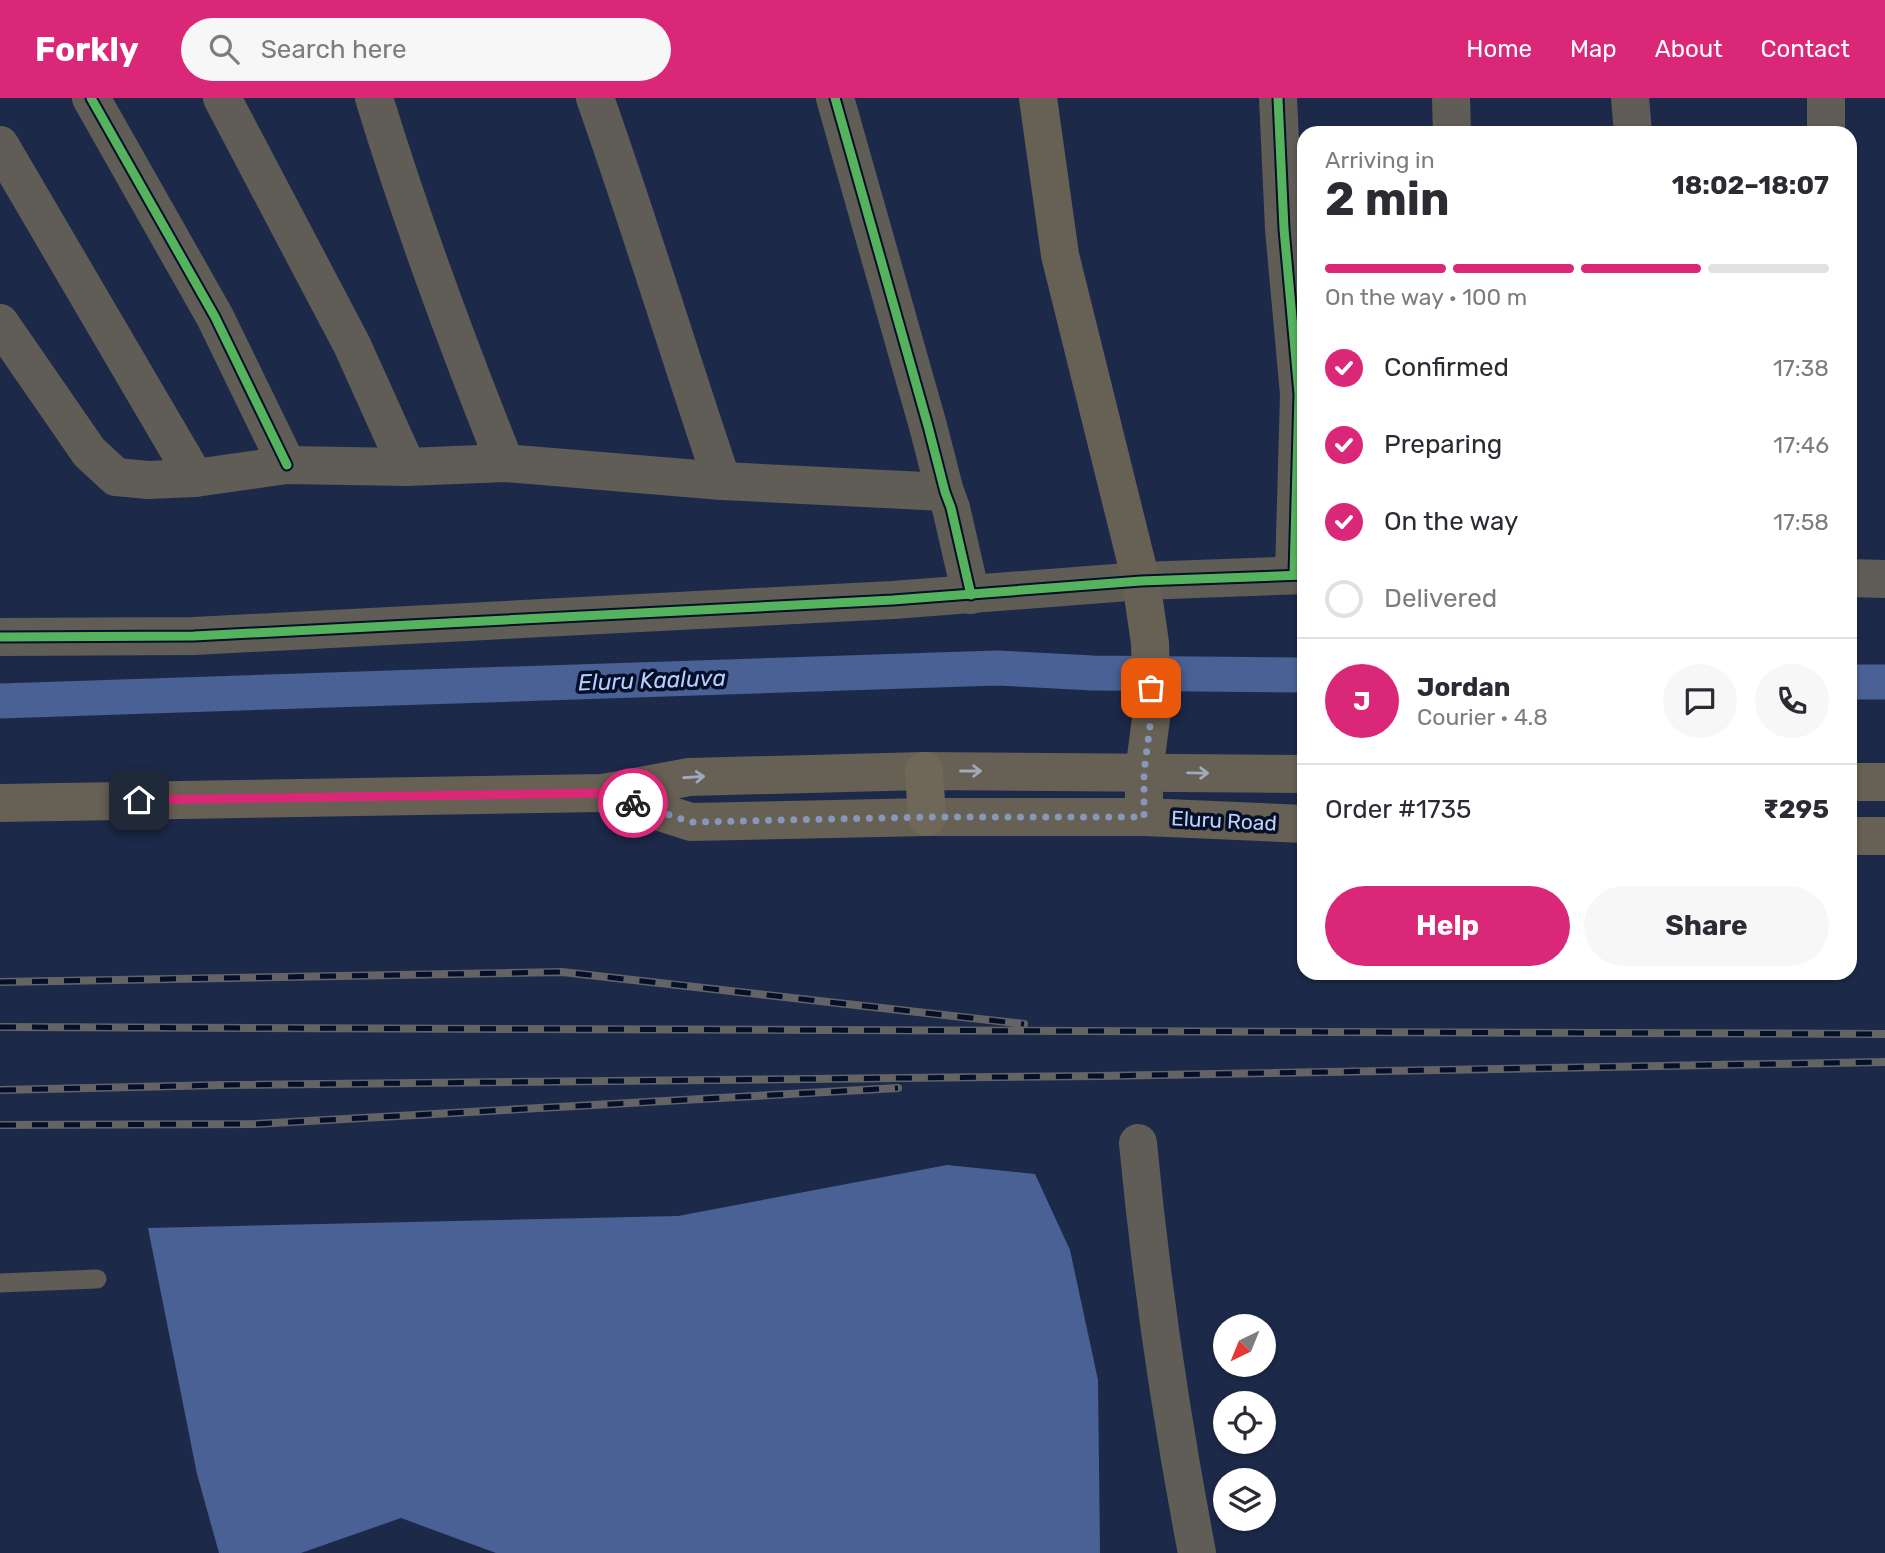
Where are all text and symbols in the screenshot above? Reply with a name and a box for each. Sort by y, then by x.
search box [181,18,671,81]
text: Forkly [35,30,139,69]
icon: search [205,30,243,68]
text: Search here [261,34,407,65]
text: Home [1466,35,1532,63]
text: Map [1570,35,1617,63]
text: About [1655,35,1723,63]
text: Contact [1761,35,1850,63]
text: Arriving in [1325,146,1435,174]
text: 18:02–18:07 [1672,170,1829,201]
text: 2 min [1325,172,1450,227]
text: On the way · 100 m [1325,283,1527,311]
icon: check [1325,349,1363,387]
text: Confirmed [1384,352,1509,383]
text: 17:38 [1773,354,1829,382]
icon: check [1325,426,1363,464]
text: Preparing [1384,429,1502,460]
text: 17:46 [1773,431,1829,459]
icon: check [1325,503,1363,541]
text: On the way [1384,506,1518,537]
text: 17:58 [1773,508,1829,536]
text: Delivered [1384,583,1497,614]
pin [1121,658,1181,718]
water label: Eluru Kaaluva [578,663,726,697]
button: chat [1663,664,1737,738]
button: phone [1755,664,1829,738]
icon: bag [1132,669,1170,707]
text: Jordan [1417,672,1510,703]
text: J [1353,686,1371,717]
text: Courier · 4.8 [1417,703,1548,731]
one-way arrow [959,764,982,778]
one-way arrow [1186,766,1209,780]
courier [598,768,668,838]
pin [109,770,169,830]
one-way arrow [682,771,705,784]
icon: home [120,781,158,819]
icon: bike [614,784,652,822]
text: Order #1735 [1325,794,1472,825]
text: ₹295 [1763,794,1829,825]
street label: Eluru Road [1170,805,1278,836]
button: Help [1325,886,1570,966]
button: Share [1584,886,1829,966]
north arrow [1213,1314,1276,1377]
map controls [1213,1314,1276,1531]
button: locate [1213,1391,1276,1454]
button: layers [1213,1468,1276,1531]

